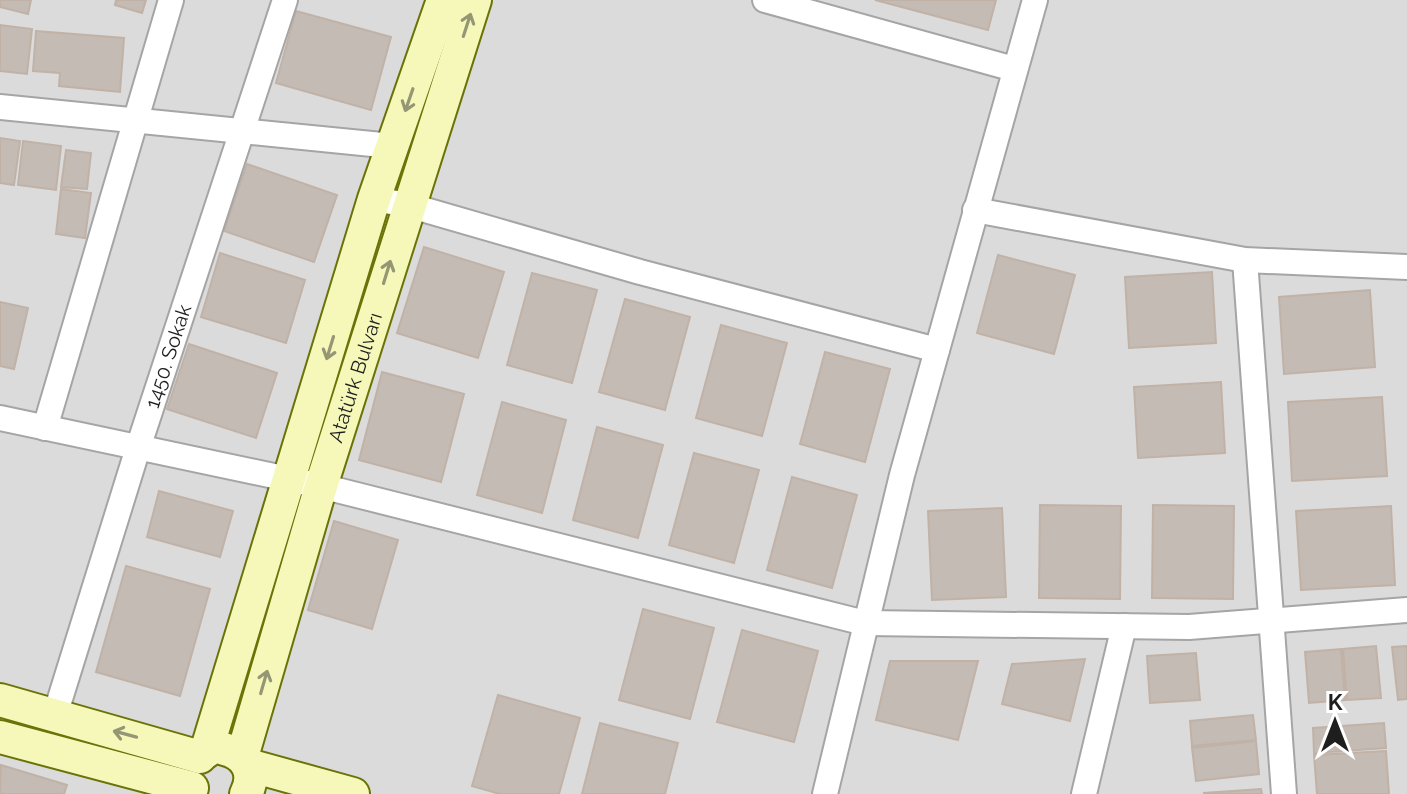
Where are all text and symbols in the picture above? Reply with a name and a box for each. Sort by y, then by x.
one-way arrow [461,13,476,38]
one-way arrow [400,87,415,112]
one-way arrow [380,260,395,286]
street label: 1450. Sokak [140,301,196,411]
street label: Atatürk Bulvarı [324,310,387,446]
one-way arrow [321,335,336,360]
one-way arrow [257,670,272,696]
north arrow [1295,682,1375,762]
text: K [1328,689,1343,715]
one-way arrow [113,726,139,741]

